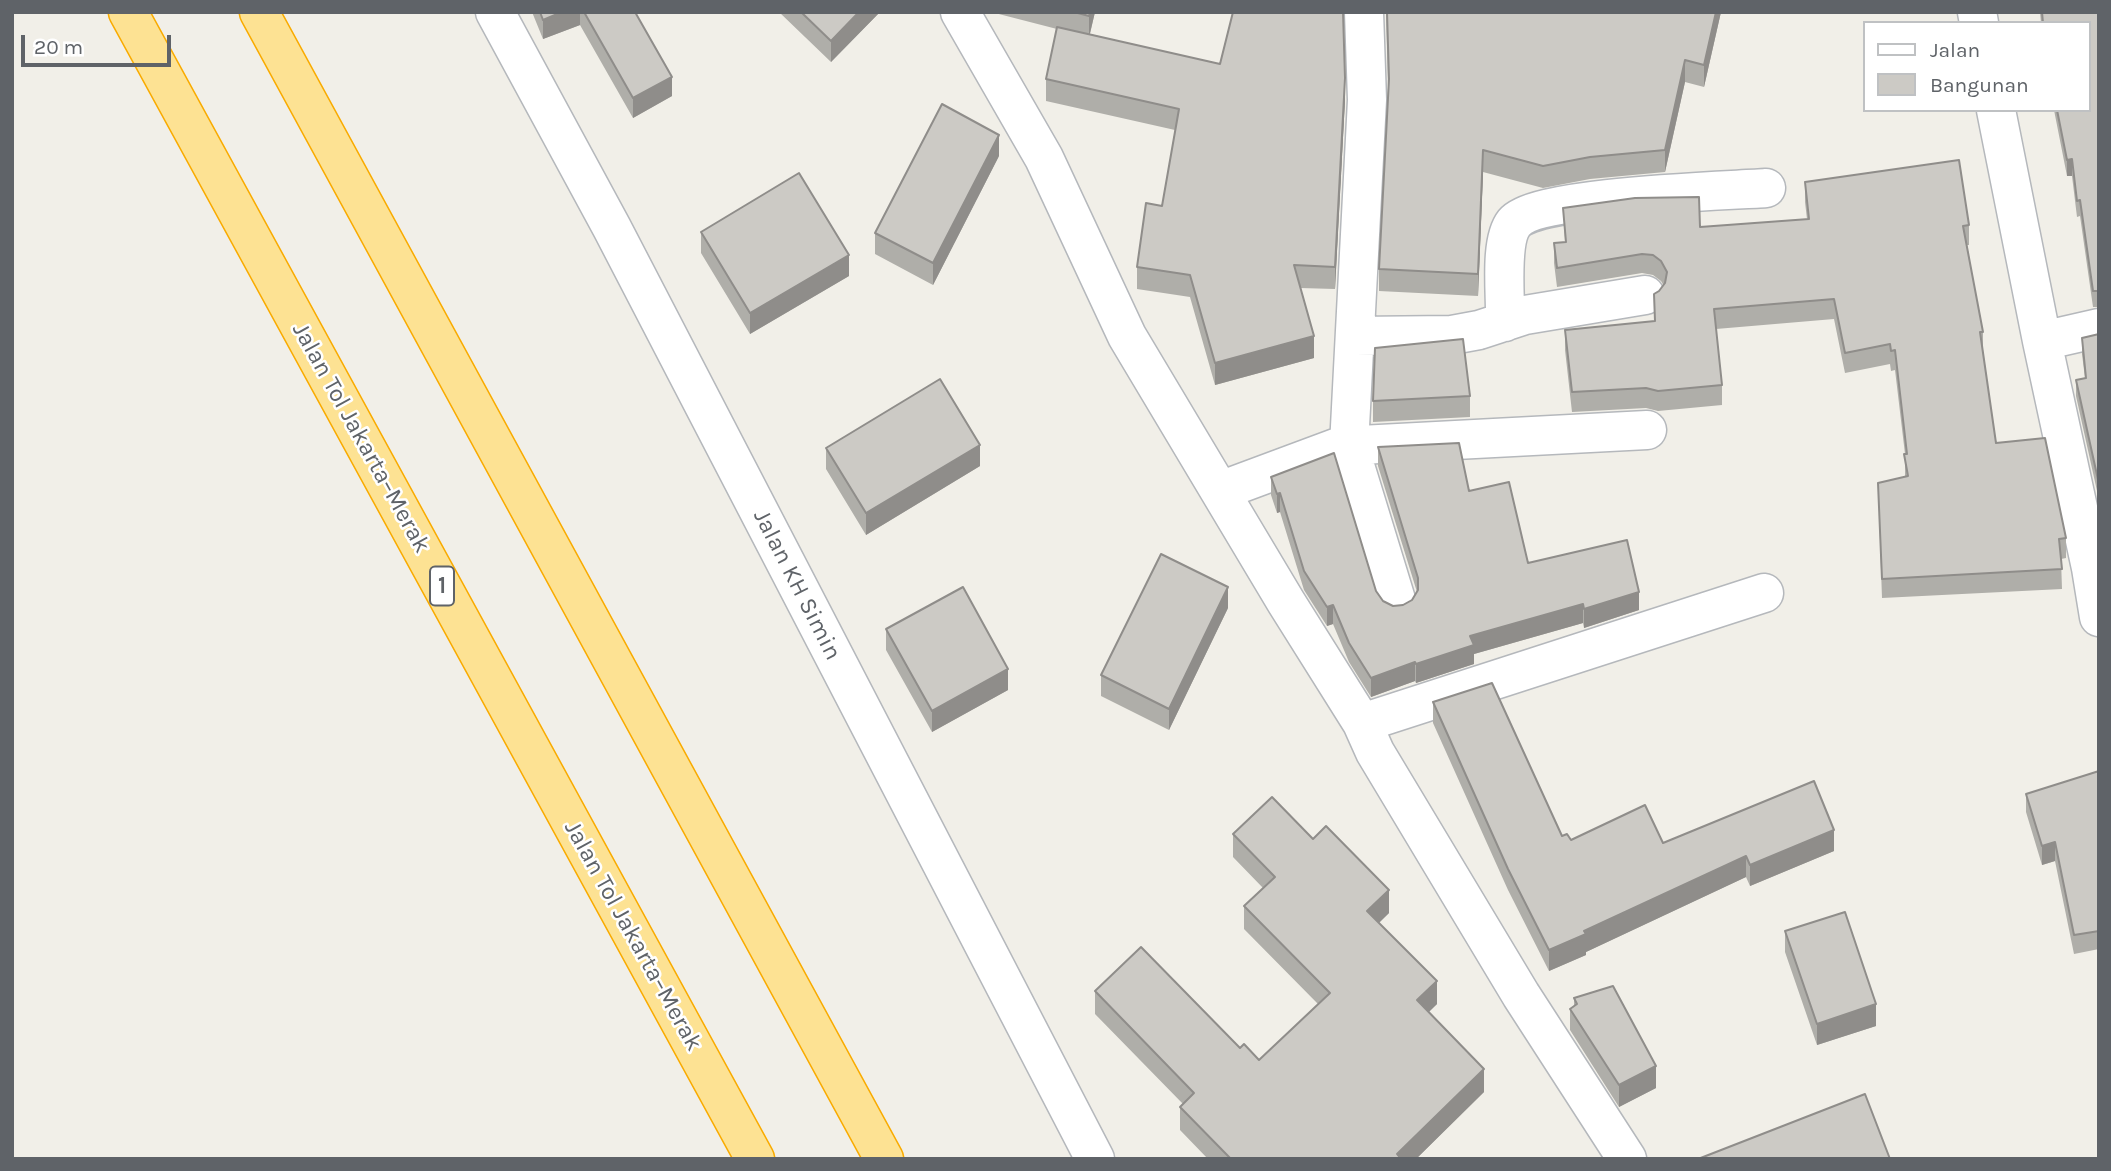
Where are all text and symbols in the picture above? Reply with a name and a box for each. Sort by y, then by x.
scale bar [24,21,175,65]
legend [1862,21,2090,112]
text: 20 m [34,35,83,59]
text: Jalan [1930,38,1980,62]
text: Bangunan [1930,73,2029,97]
street label: Jalan Tol Jakarta–Merak [286,318,436,558]
street label: Jalan KH Simin [747,505,847,665]
road number: 1 [430,566,454,606]
street label: Jalan Tol Jakarta–Merak [558,816,708,1056]

